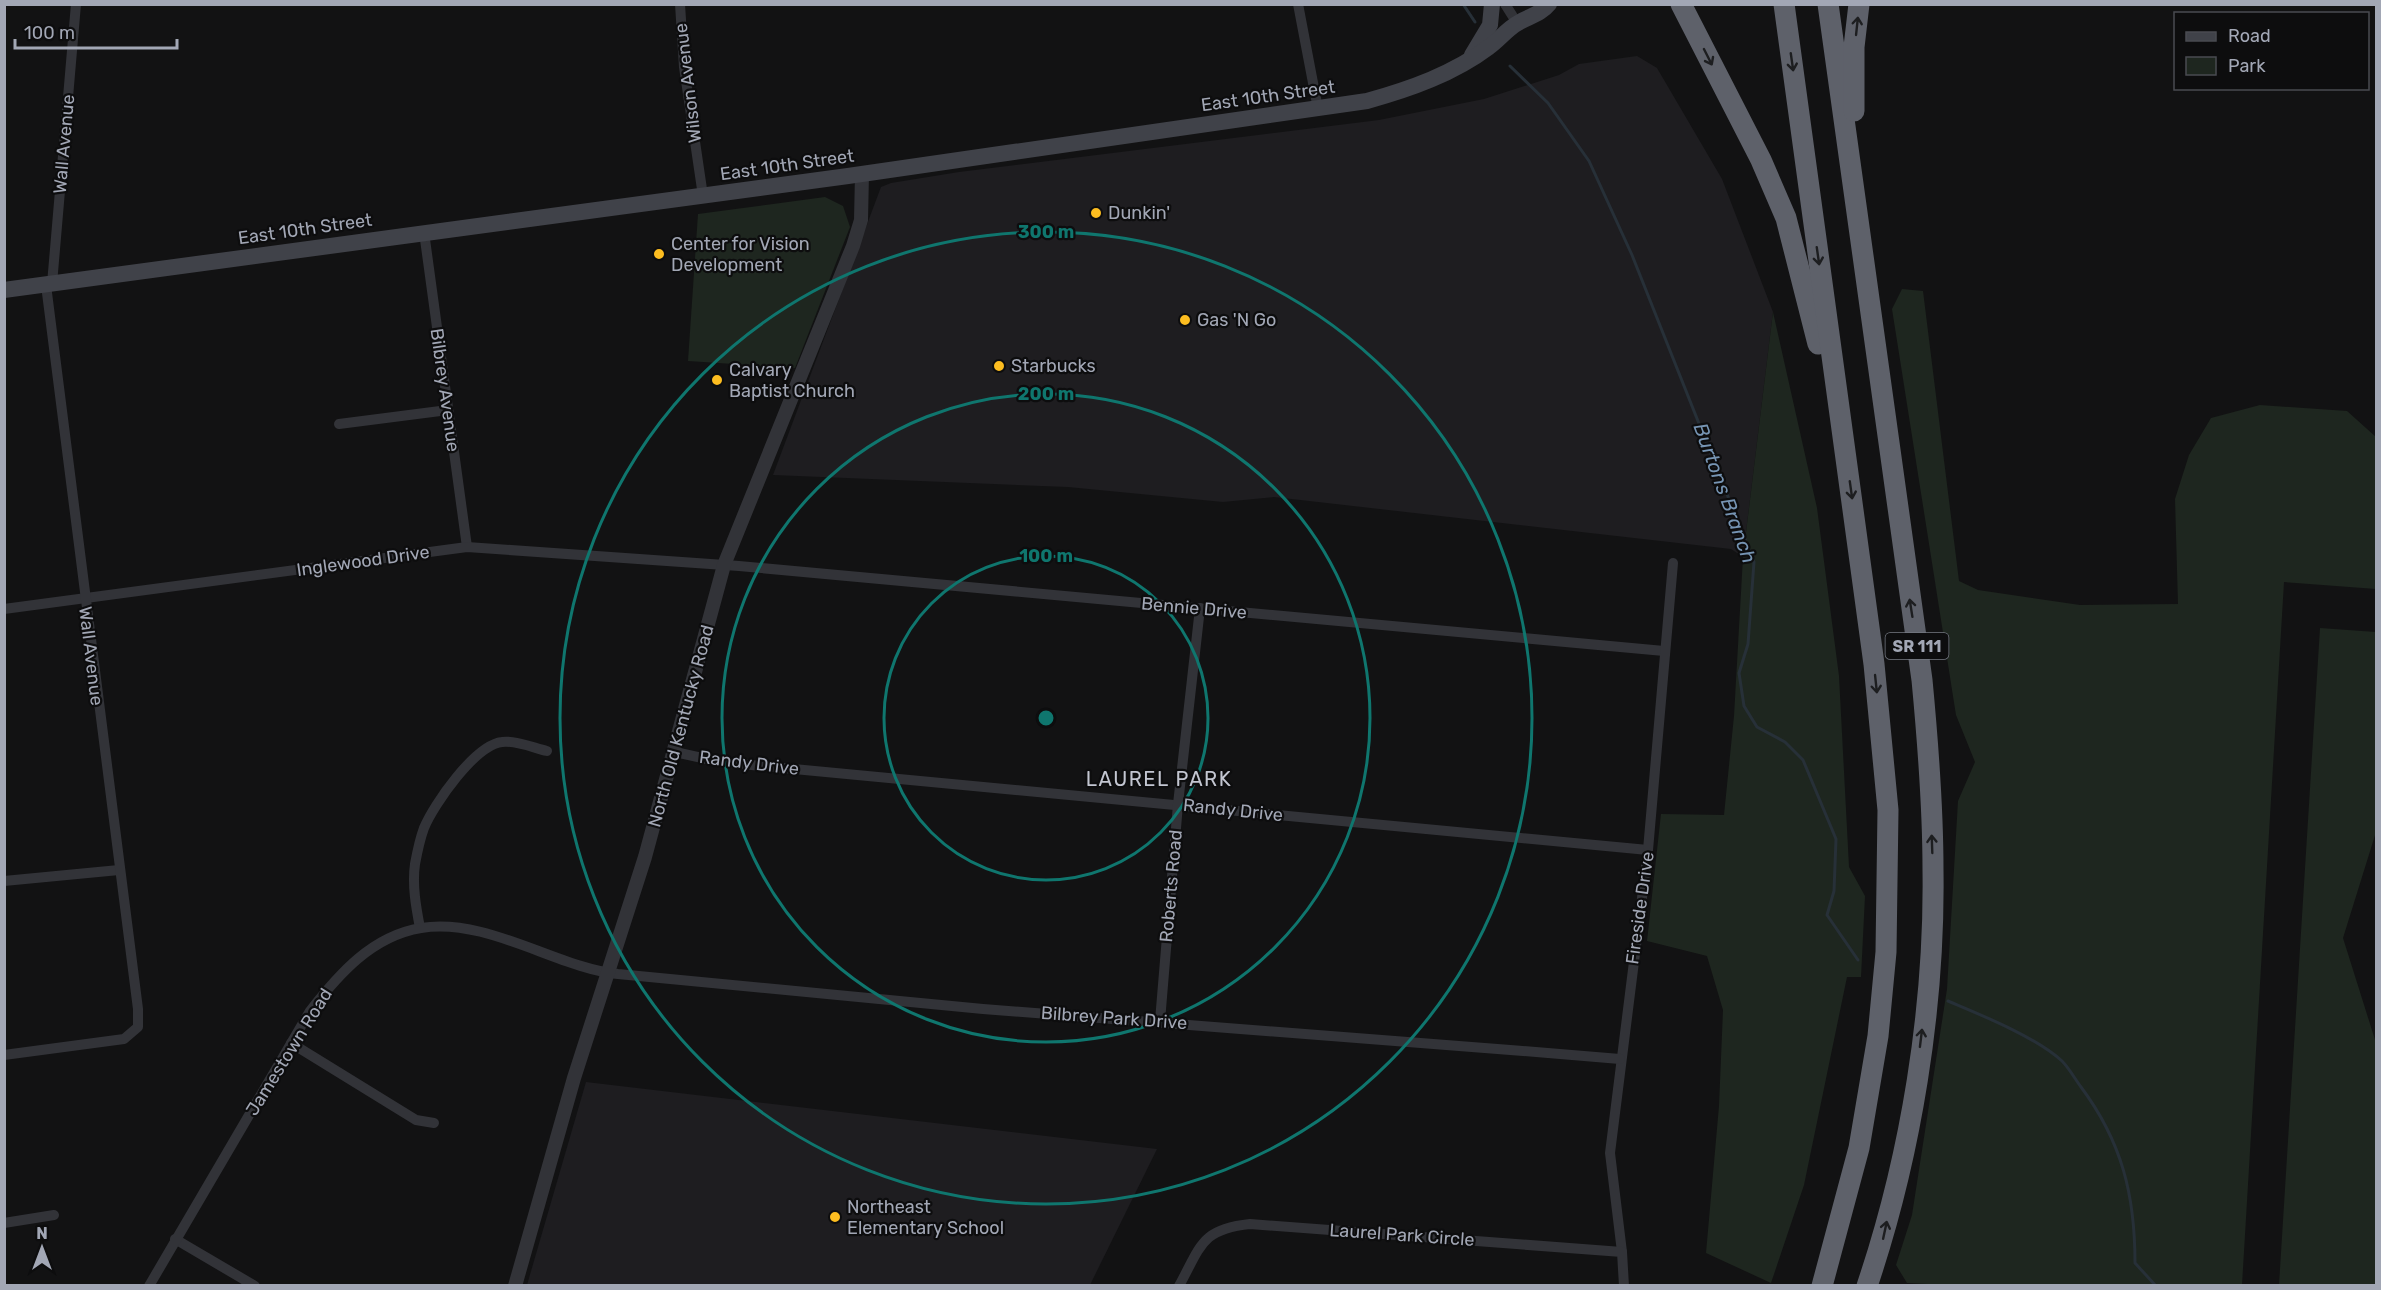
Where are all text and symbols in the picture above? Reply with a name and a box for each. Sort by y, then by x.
scale bar [15,12,177,50]
legend [2174,12,2369,90]
one-way arrow [1851,17,1862,36]
text: 100 m [24,22,75,44]
street label: Wilson Avenue [670,22,706,144]
text: Road [2228,25,2271,47]
one-way arrow [1703,47,1714,65]
one-way arrow [1786,52,1797,72]
text: Park [2228,55,2266,77]
street label: East 10th Street [1200,76,1336,116]
street label: Wall Avenue [49,93,79,195]
street label: East 10th Street [719,145,855,185]
place label: Dunkin' [1108,202,1170,224]
marker: Dunkin' [1089,206,1103,220]
street label: East 10th Street [237,209,373,249]
text: 300 m [1018,221,1074,243]
place label: Center for Vision Development [671,233,810,276]
one-way arrow [1813,245,1824,265]
marker: Center for Vision Development [652,247,666,261]
place label: Gas 'N Go [1197,309,1276,331]
marker: Gas 'N Go [1178,313,1192,327]
street label: Bilbrey Avenue [425,327,465,453]
place label: Starbucks [1011,355,1096,377]
place label: Calvary Baptist Church [729,359,855,402]
marker: Starbucks [992,359,1006,373]
marker: Calvary Baptist Church [710,373,724,387]
text: 200 m [1018,383,1074,405]
water label: Burtons Branch [1688,420,1762,566]
one-way arrow [1845,480,1856,500]
street label: Inglewood Drive [295,541,431,581]
text: 100 m [1019,545,1073,567]
street label: Bennie Drive [1140,592,1248,624]
one-way arrow [1906,599,1917,619]
street label: Wall Avenue [74,605,108,707]
street label: North Old Kentucky Road [643,622,719,830]
road number: SR 111 [1886,633,1948,659]
one-way arrow [1871,673,1882,693]
centre of rings [1036,708,1056,728]
street label: Randy Drive [698,746,800,780]
district label: LAUREL PARK [1086,767,1232,791]
street label: Randy Drive [1182,794,1284,826]
street label: Roberts Road [1155,829,1187,943]
one-way arrow [1927,834,1938,854]
street label: Fireside Drive [1621,850,1659,966]
street label: Jamestown Road [241,984,337,1120]
street label: Bilbrey Park Drive [1040,1002,1188,1034]
one-way arrow [1916,1029,1927,1049]
place label: Northeast Elementary School [847,1196,1004,1239]
marker: Northeast Elementary School [828,1210,842,1224]
north arrow [12,1218,72,1278]
street label: Laurel Park Circle [1329,1219,1475,1251]
one-way arrow [1879,1220,1891,1239]
text: N [36,1224,48,1243]

